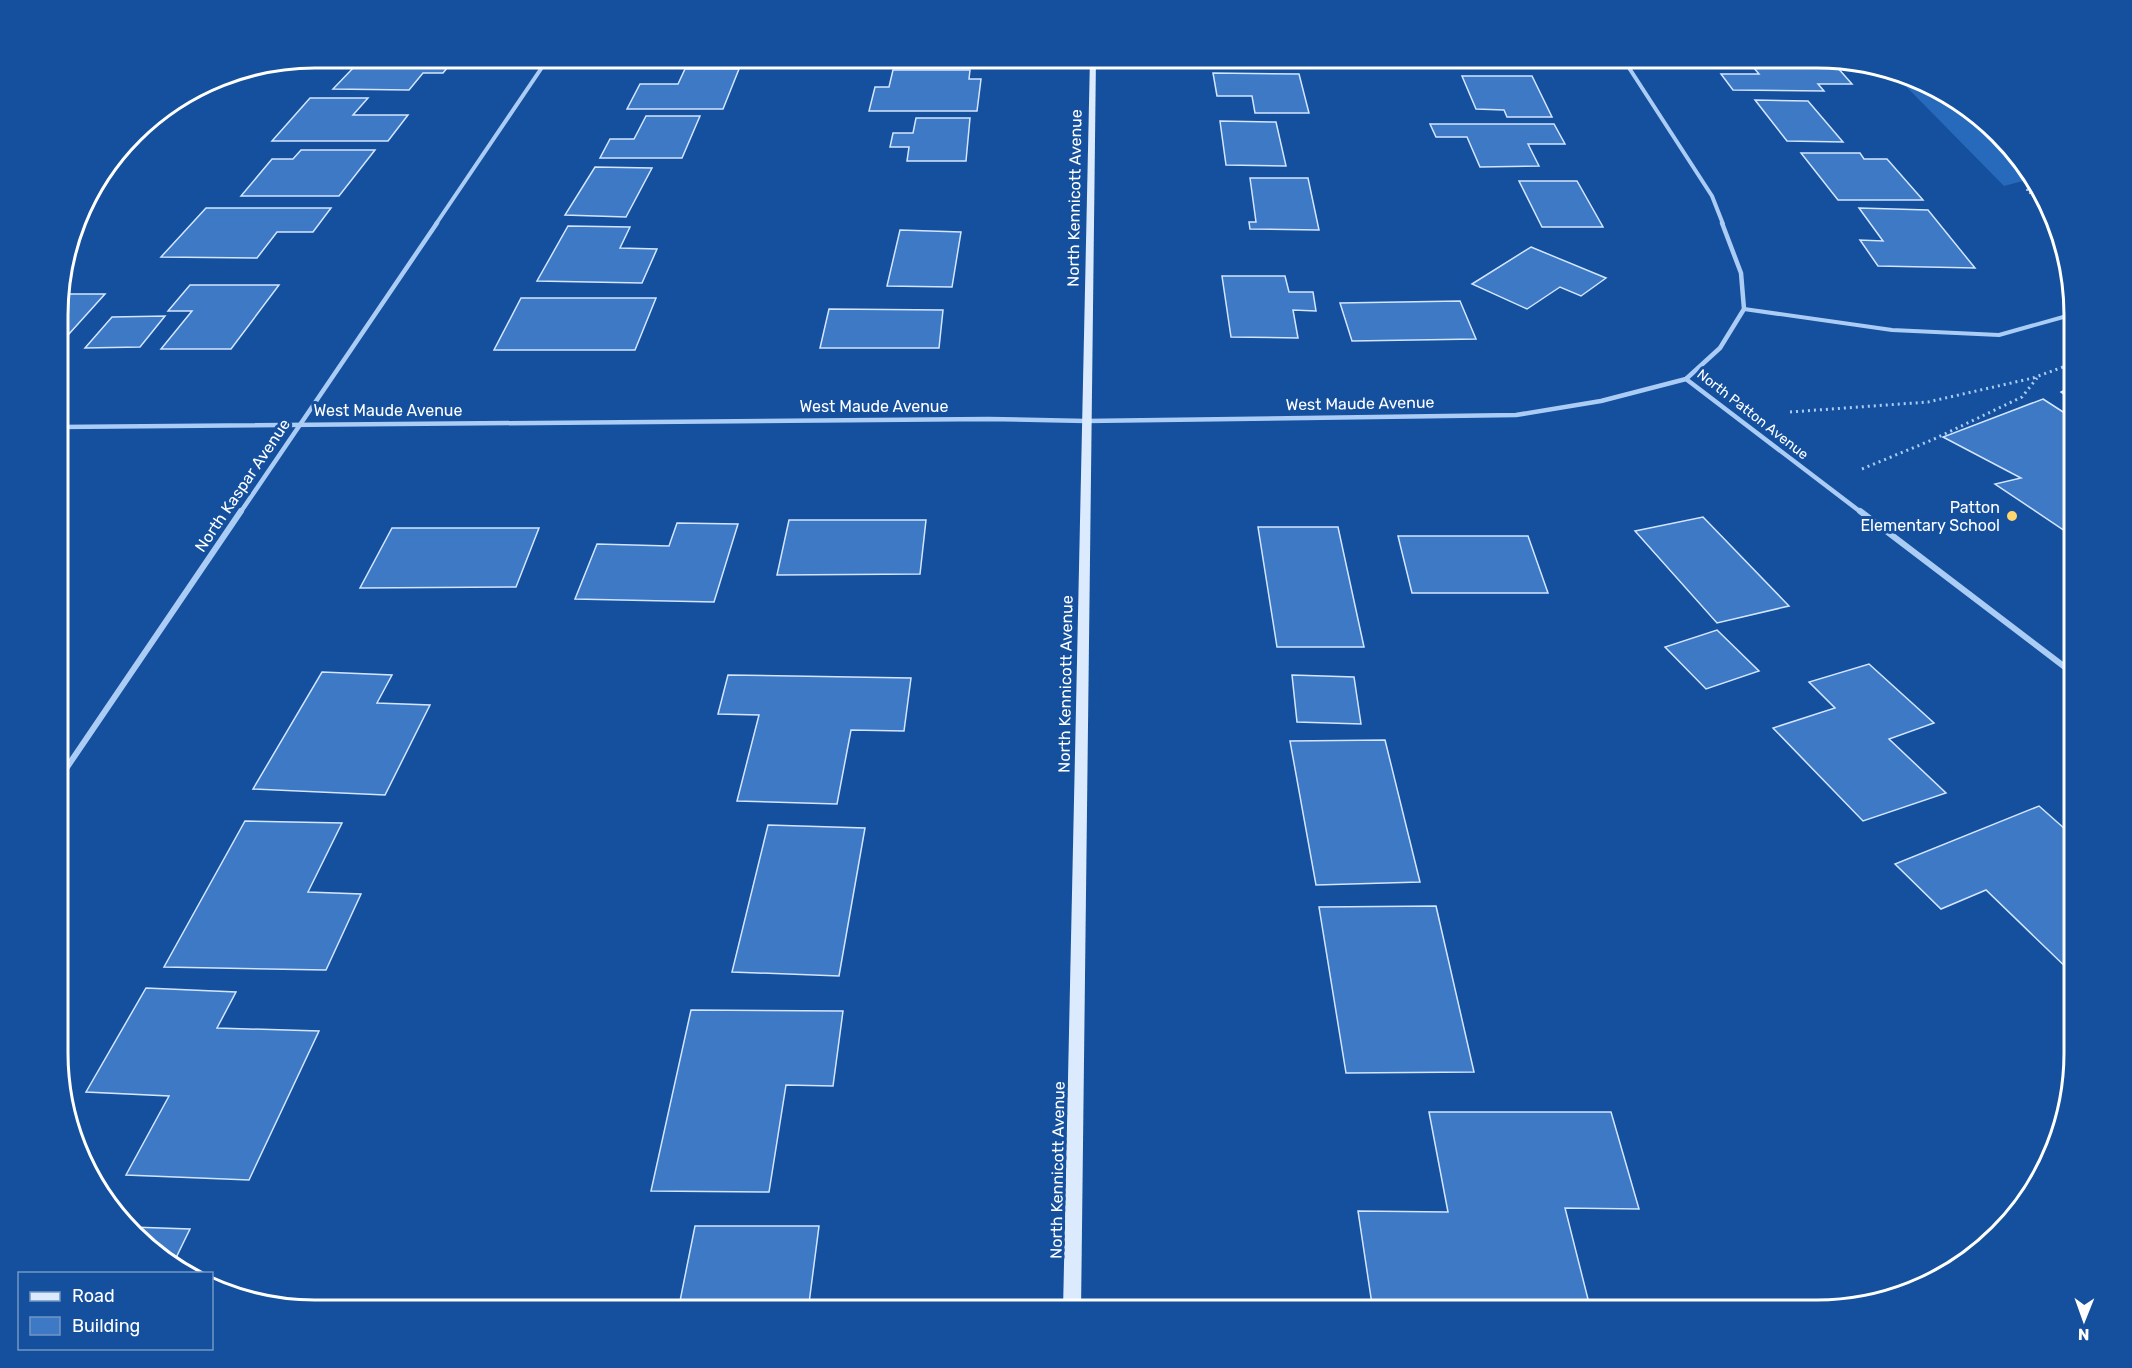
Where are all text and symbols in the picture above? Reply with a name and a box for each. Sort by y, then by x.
street label: North Kennicott Avenue [1063,109,1086,287]
street label: North Patton Avenue [1694,366,1812,463]
street label: West Maude Avenue [1285,393,1435,414]
street label: West Maude Avenue [800,397,949,416]
street label: West Maude Avenue [314,401,463,420]
street label: North Kaspar Avenue [191,415,294,555]
place label: Patton Elementary School [1860,498,2000,535]
marker: Patton Elementary School [2005,509,2019,523]
street label: North Kennicott Avenue [1054,595,1077,773]
street label: North Kennicott Avenue [1046,1081,1069,1259]
legend [18,1272,213,1350]
text: Road [72,1285,115,1307]
north arrow [2054,1290,2114,1350]
text: Building [72,1315,140,1337]
text: N [2078,1325,2090,1344]

